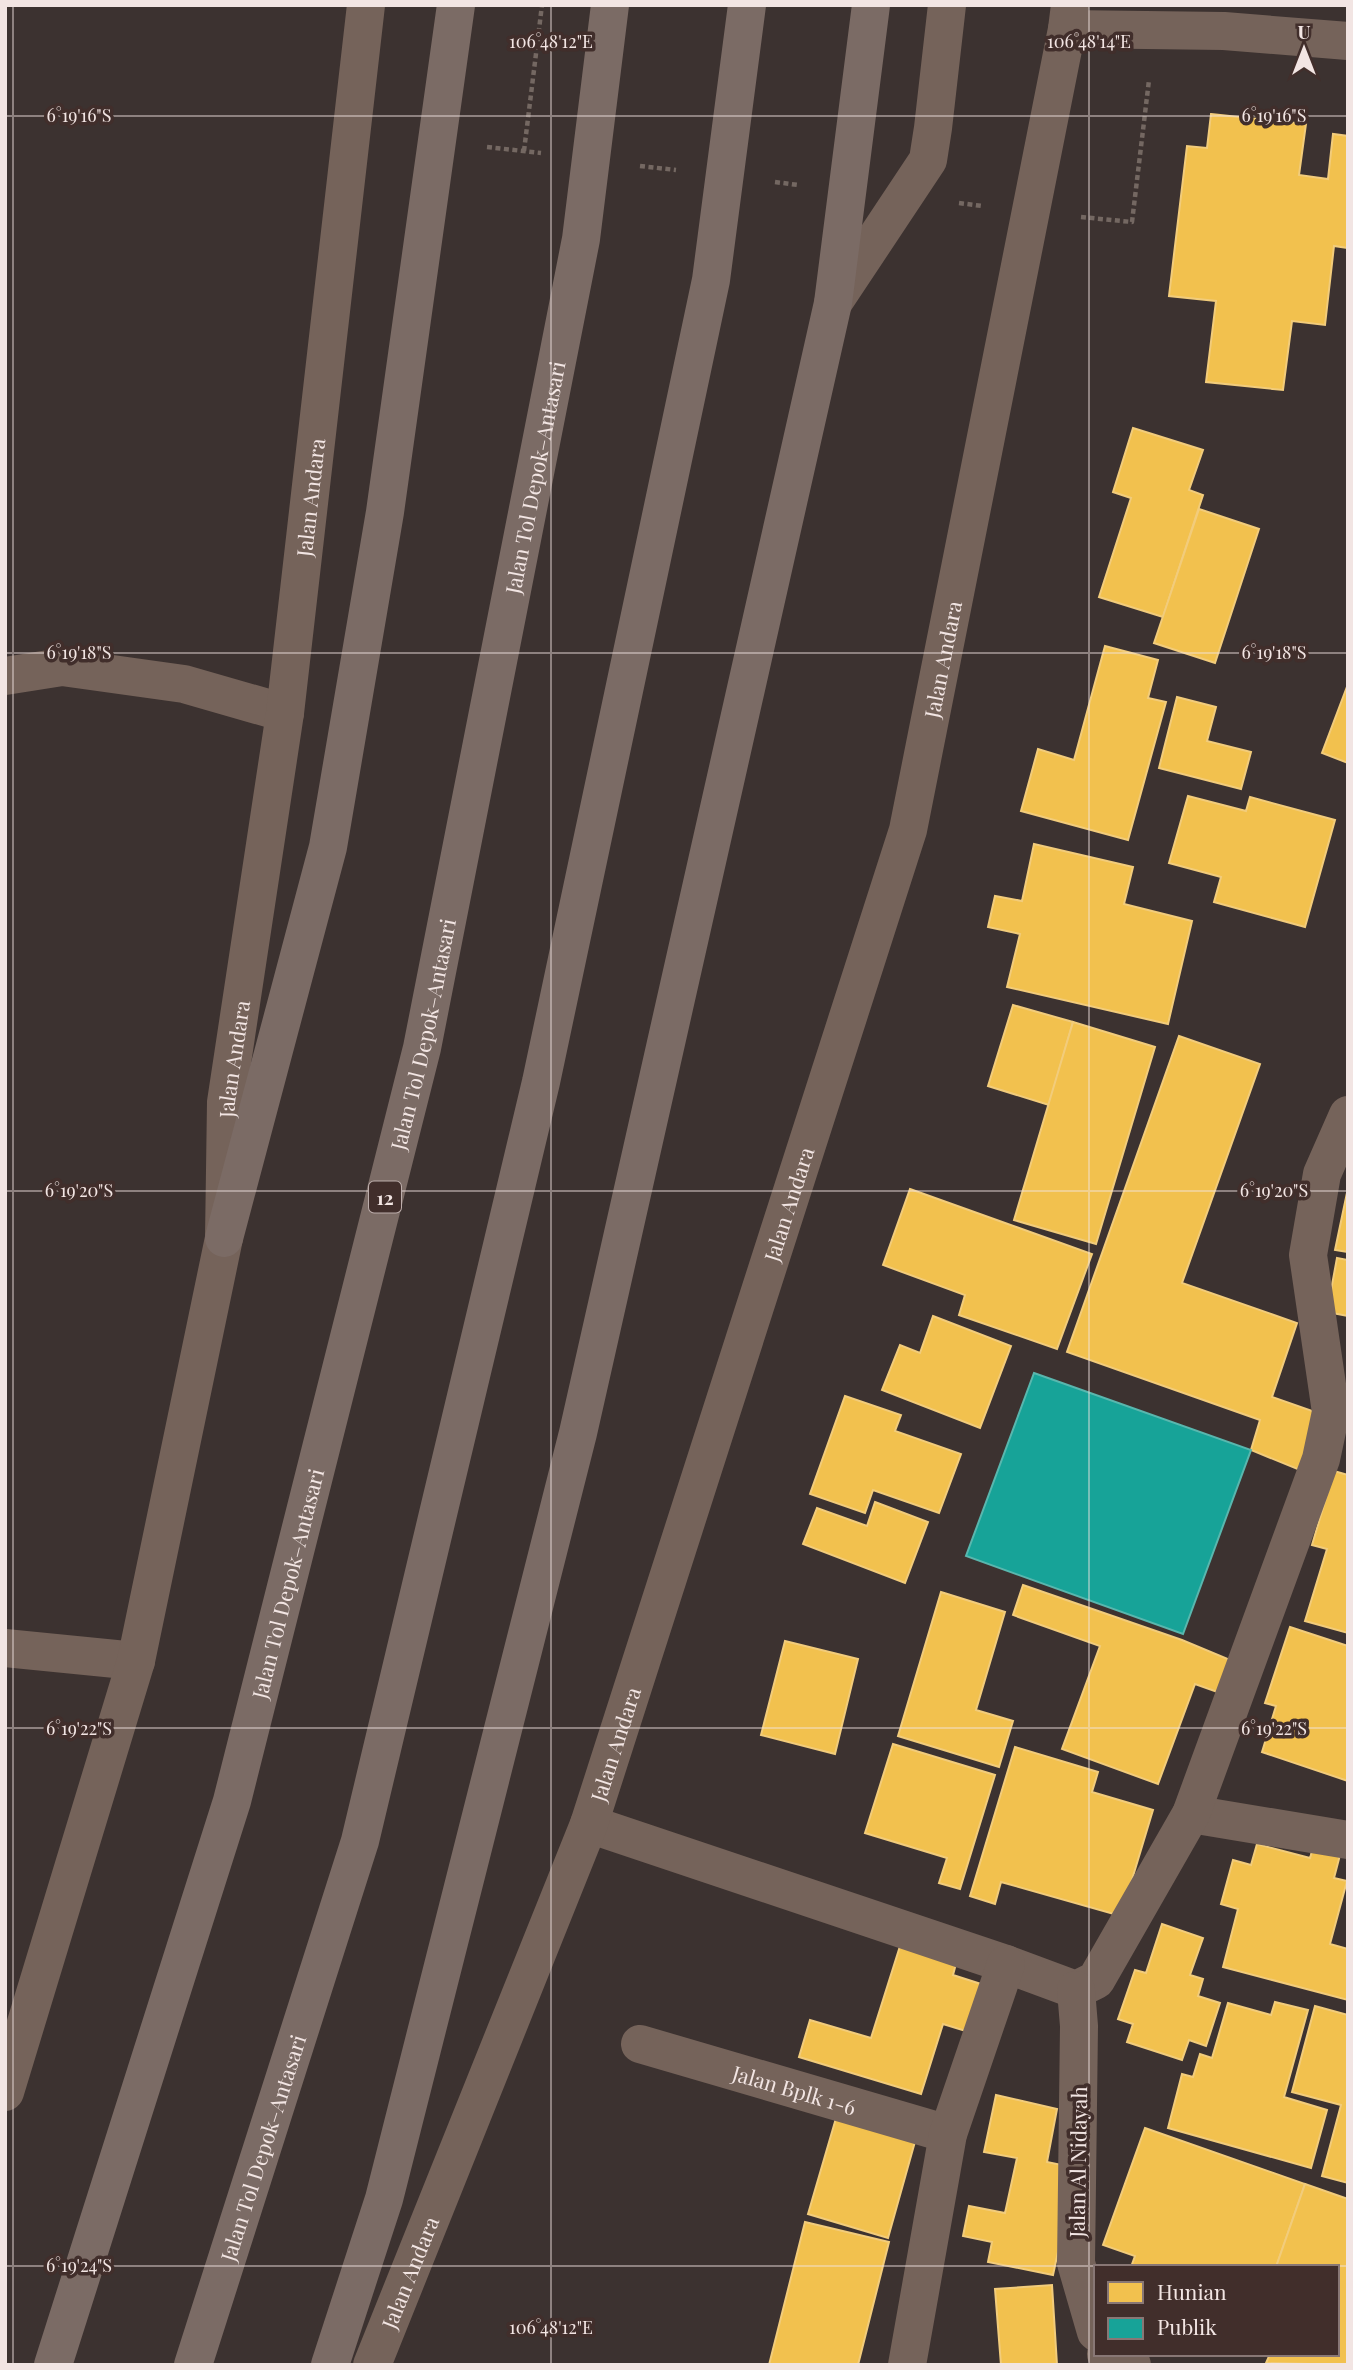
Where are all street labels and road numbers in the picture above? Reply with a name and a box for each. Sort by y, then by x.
street label: Jalan Tol Depok–Antasari [497,359,571,597]
street label: Jalan Andara [289,436,330,559]
street label: Jalan Andara [916,598,967,721]
street label: Jalan Tol Depok–Antasari [383,916,461,1154]
street label: Jalan Andara [212,998,255,1119]
street label: Jalan Andara [756,1143,820,1266]
road number: 12 [369,1182,401,1212]
street label: Jalan Tol Depok–Antasari [244,1466,329,1703]
street label: Jalan Andara [583,1683,646,1806]
street label: Jalan Tol Depok–Antasari [213,2031,311,2266]
street label: Jalan Bplk 1-6 [728,2058,860,2121]
street label: Jalan Al Nidayah [1062,2085,1092,2239]
street label: Jalan Andara [374,2211,445,2333]

